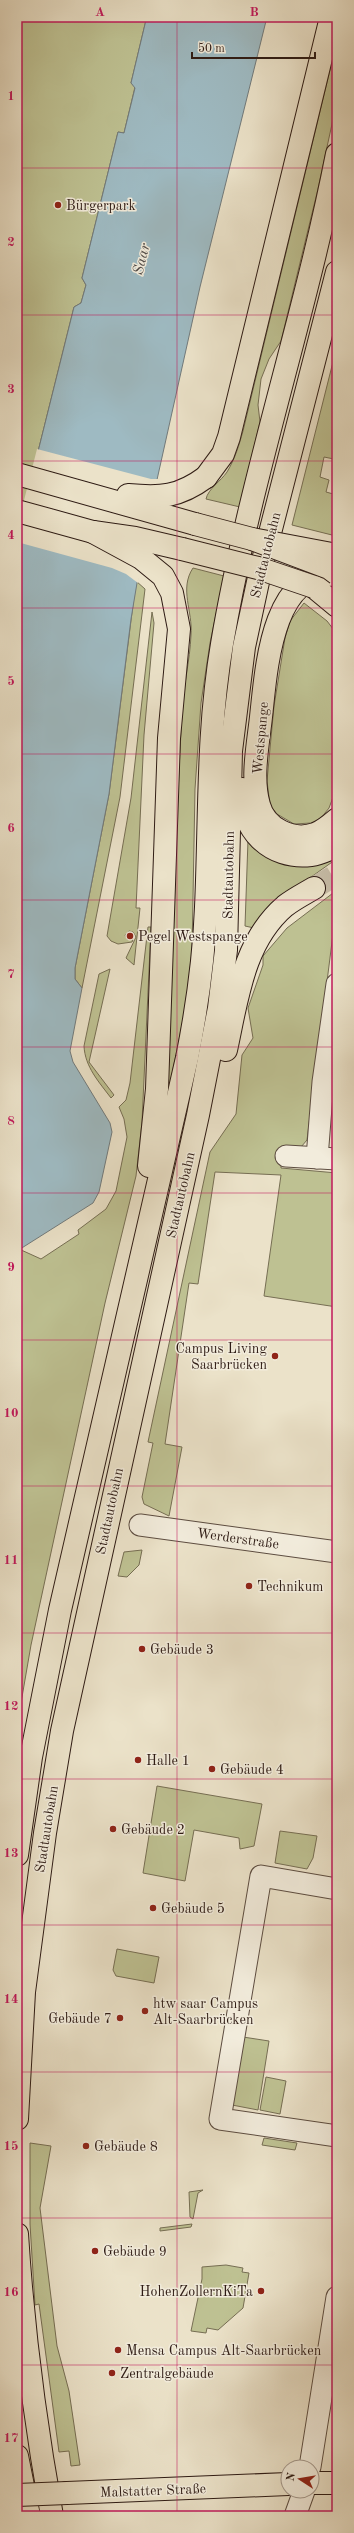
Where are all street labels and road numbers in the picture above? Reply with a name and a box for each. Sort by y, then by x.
street label: Stadtautobahn [249,510,284,600]
street label: Westspange [251,701,271,775]
street label: Stadtautobahn [221,830,237,919]
street label: Stadtautobahn [164,1150,198,1240]
street label: Stadtautobahn [94,1466,126,1556]
street label: Werderstraße [196,1526,280,1552]
street label: Stadtautobahn [33,1784,61,1874]
street label: Malstatter Straße [100,2482,206,2500]

